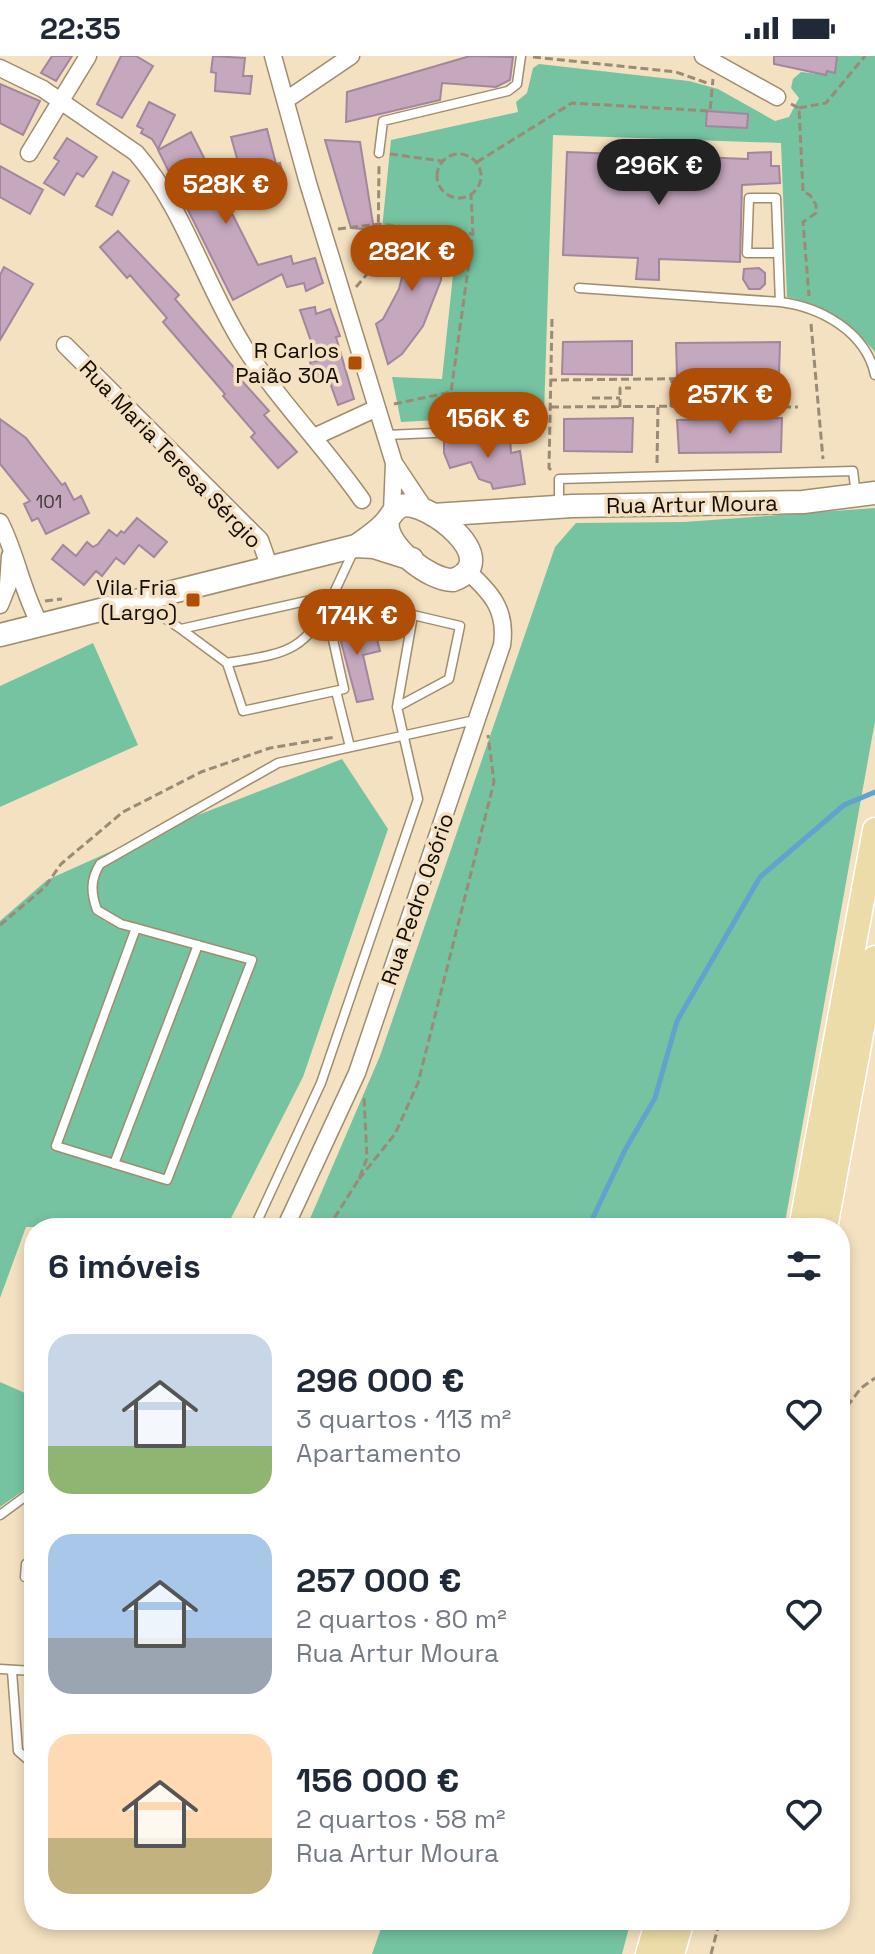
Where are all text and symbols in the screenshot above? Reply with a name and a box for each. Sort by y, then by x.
text: 22:35 [40,9,121,48]
pin: 296K € [594,139,724,207]
text: 296K € [615,148,703,182]
pin: 528K € [161,158,291,226]
text: 528K € [183,167,269,201]
pin: 282K € [347,225,477,293]
text: 282K € [369,234,456,268]
place label: R Carlos Paião 30A [235,336,339,389]
street label: Rua Maria Teresa Sérgio [74,354,268,554]
marker: R Carlos Paião 30A [346,354,364,372]
pin: 257K € [665,368,795,436]
text: 257K € [687,377,773,411]
pin: 156K € [423,392,553,460]
text: 156K € [446,401,530,435]
street label: Rua Artur Moura [606,488,778,519]
house number: 101 [36,490,62,513]
place label: Vila Fria (Largo) [96,573,177,626]
pin: 174K € [292,589,422,657]
marker: Vila Fria (Largo) [184,591,202,609]
text: 174K € [316,598,398,632]
street label: Rua Pedro Osório [374,809,460,989]
icon: filters [782,1244,826,1288]
text: 6 imóveis [48,1245,201,1288]
text: 296 000 € [296,1359,465,1402]
icon: home [112,1366,208,1462]
icon: heart [782,1392,826,1436]
text: 3 quartos · 113 m² [296,1402,511,1436]
text: Apartamento [296,1436,462,1470]
text: 257 000 € [296,1559,461,1602]
icon: home [112,1566,208,1662]
icon: heart [782,1592,826,1636]
text: 2 quartos · 80 m² [296,1602,507,1636]
text: Rua Artur Moura [296,1636,499,1670]
text: 156 000 € [296,1759,459,1802]
icon: home [112,1766,208,1862]
icon: heart [782,1792,826,1836]
text: 2 quartos · 58 m² [296,1802,506,1836]
text: Rua Artur Moura [296,1836,499,1870]

